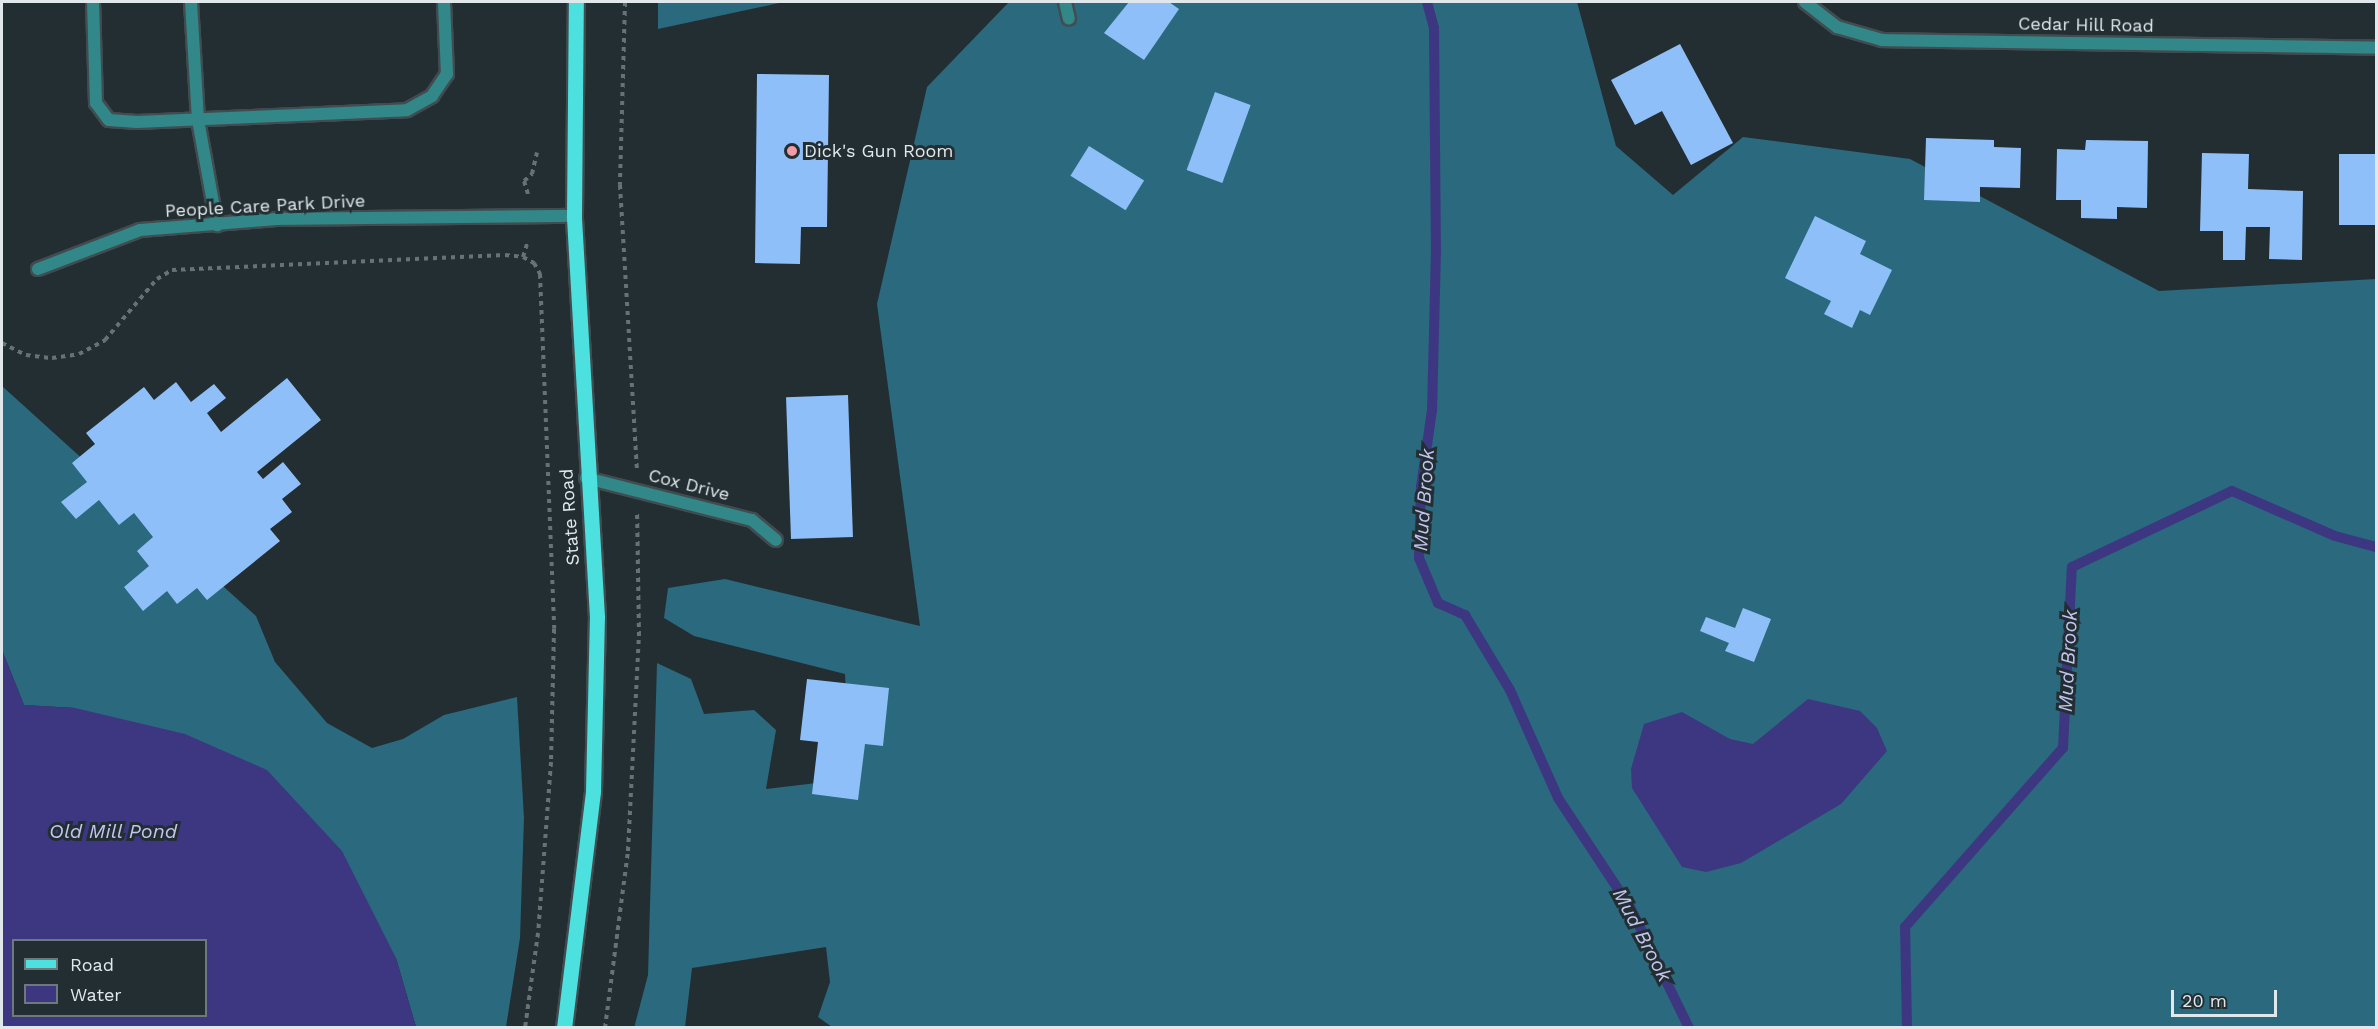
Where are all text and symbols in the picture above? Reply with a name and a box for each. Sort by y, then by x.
street label: Cedar Hill Road [2017,13,2155,37]
place label: Dick's Gun Room [804,140,953,162]
marker: Dick's Gun Room [785,144,799,158]
street label: People Care Park Drive [164,190,366,222]
water label: Mud Brook [1408,448,1440,552]
street label: Cox Drive [646,464,732,506]
street label: State Road [556,468,584,566]
water label: Mud Brook [2053,609,2083,713]
water label: Old Mill Pond [49,819,177,843]
water label: Mud Brook [1607,884,1677,986]
legend [12,939,207,1017]
text: Road [70,954,114,975]
scale bar [2174,978,2280,1016]
text: Water [70,984,122,1005]
text: 20 m [2182,990,2227,1011]

